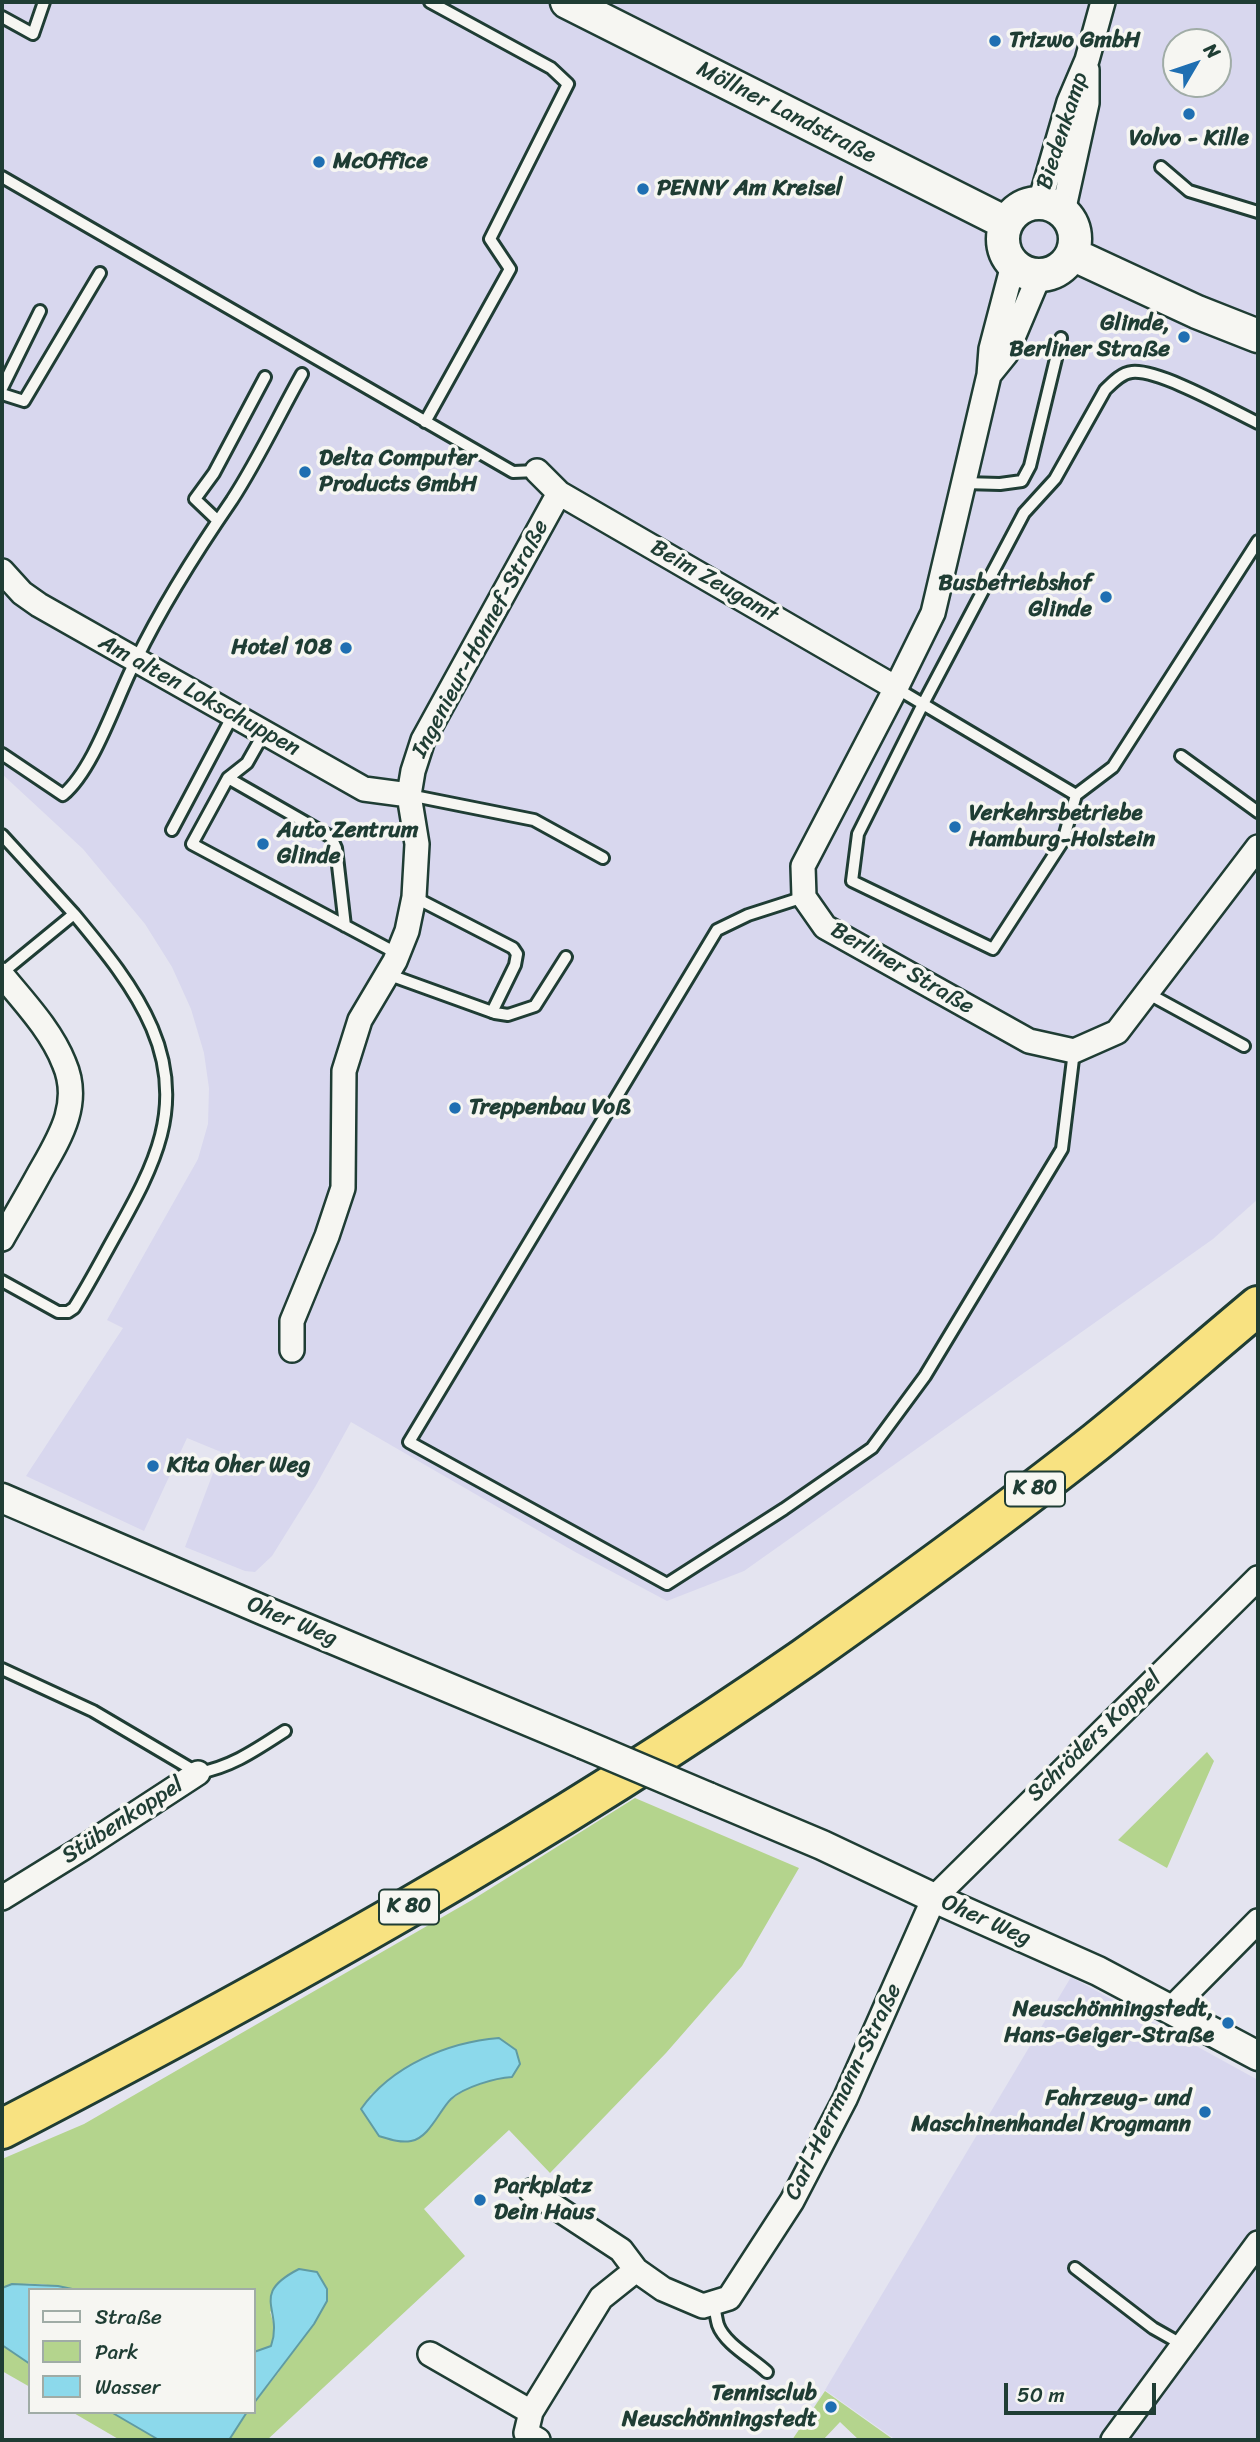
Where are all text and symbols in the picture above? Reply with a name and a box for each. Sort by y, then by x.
place label: Trizwo GmbH [1009,27,1141,55]
north arrow [1162,28,1232,98]
marker: Trizwo GmbH [987,33,1003,49]
text: N [1195,35,1229,66]
street label: Möllner Landstraße [692,56,880,170]
street label: Biedenkamp [1031,69,1095,193]
marker: Volvo - Kille [1181,106,1197,122]
place label: Volvo - Kille [1129,125,1249,153]
place label: McOffice [333,148,428,176]
marker: McOffice [311,154,327,170]
place label: PENNY Am Kreisel [657,175,842,203]
marker: PENNY Am Kreisel [635,181,651,197]
place label: Glinde, Berliner Straße [1009,310,1170,364]
marker: Glinde, Berliner Straße [1176,329,1192,345]
place label: Delta Computer Products GmbH [319,445,477,499]
marker: Delta Computer Products GmbH [297,464,313,480]
street label: Ingenieur-Honnef-Straße [407,515,555,763]
street label: Beim Zeugamt [645,534,783,630]
place label: Busbetriebshof Glinde [938,570,1092,624]
marker: Busbetriebshof Glinde [1098,589,1114,605]
street label: Am alten Lokschuppen [94,629,304,763]
place label: Hotel 108 [231,634,332,662]
marker: Hotel 108 [338,640,354,656]
place label: Verkehrsbetriebe Hamburg-Holstein [969,800,1155,854]
place label: Auto Zentrum Glinde [277,817,418,871]
marker: Verkehrsbetriebe Hamburg-Holstein [947,819,963,835]
marker: Auto Zentrum Glinde [255,836,271,852]
street label: Berliner Straße [825,917,979,1021]
place label: Treppenbau Voß [469,1094,631,1122]
marker: Treppenbau Voß [447,1100,463,1116]
place label: Kita Oher Weg [167,1452,310,1480]
marker: Kita Oher Weg [145,1458,161,1474]
road number: K 80 [1005,1472,1065,1506]
street label: Oher Weg [243,1591,341,1653]
street label: Schröders Koppel [1022,1666,1168,1808]
street label: Stübenkoppel [57,1772,189,1870]
street label: Oher Weg [937,1889,1035,1953]
road number: K 80 [379,1890,439,1924]
street label: Carl-Herrmann-Straße [780,1979,908,2205]
place label: Neuschönningstedt, Hans-Geiger-Straße [1004,1996,1214,2050]
marker: Neuschönningstedt, Hans-Geiger-Straße [1220,2015,1236,2031]
place label: Fahrzeug- und Maschinenhandel Krogmann [911,2085,1191,2139]
marker: Fahrzeug- und Maschinenhandel Krogmann [1197,2104,1213,2120]
place label: Parkplatz Dein Haus [494,2173,595,2227]
marker: Parkplatz Dein Haus [472,2192,488,2208]
legend [28,2288,256,2414]
text: Straße [95,2298,162,2336]
text: Park [95,2333,138,2371]
text: Wasser [95,2368,160,2406]
scale bar [1008,2368,1160,2412]
text: 50 m [1017,2376,1065,2414]
place label: Tennisclub Neuschönningstedt [622,2380,817,2434]
marker: Tennisclub Neuschönningstedt [823,2399,839,2415]

